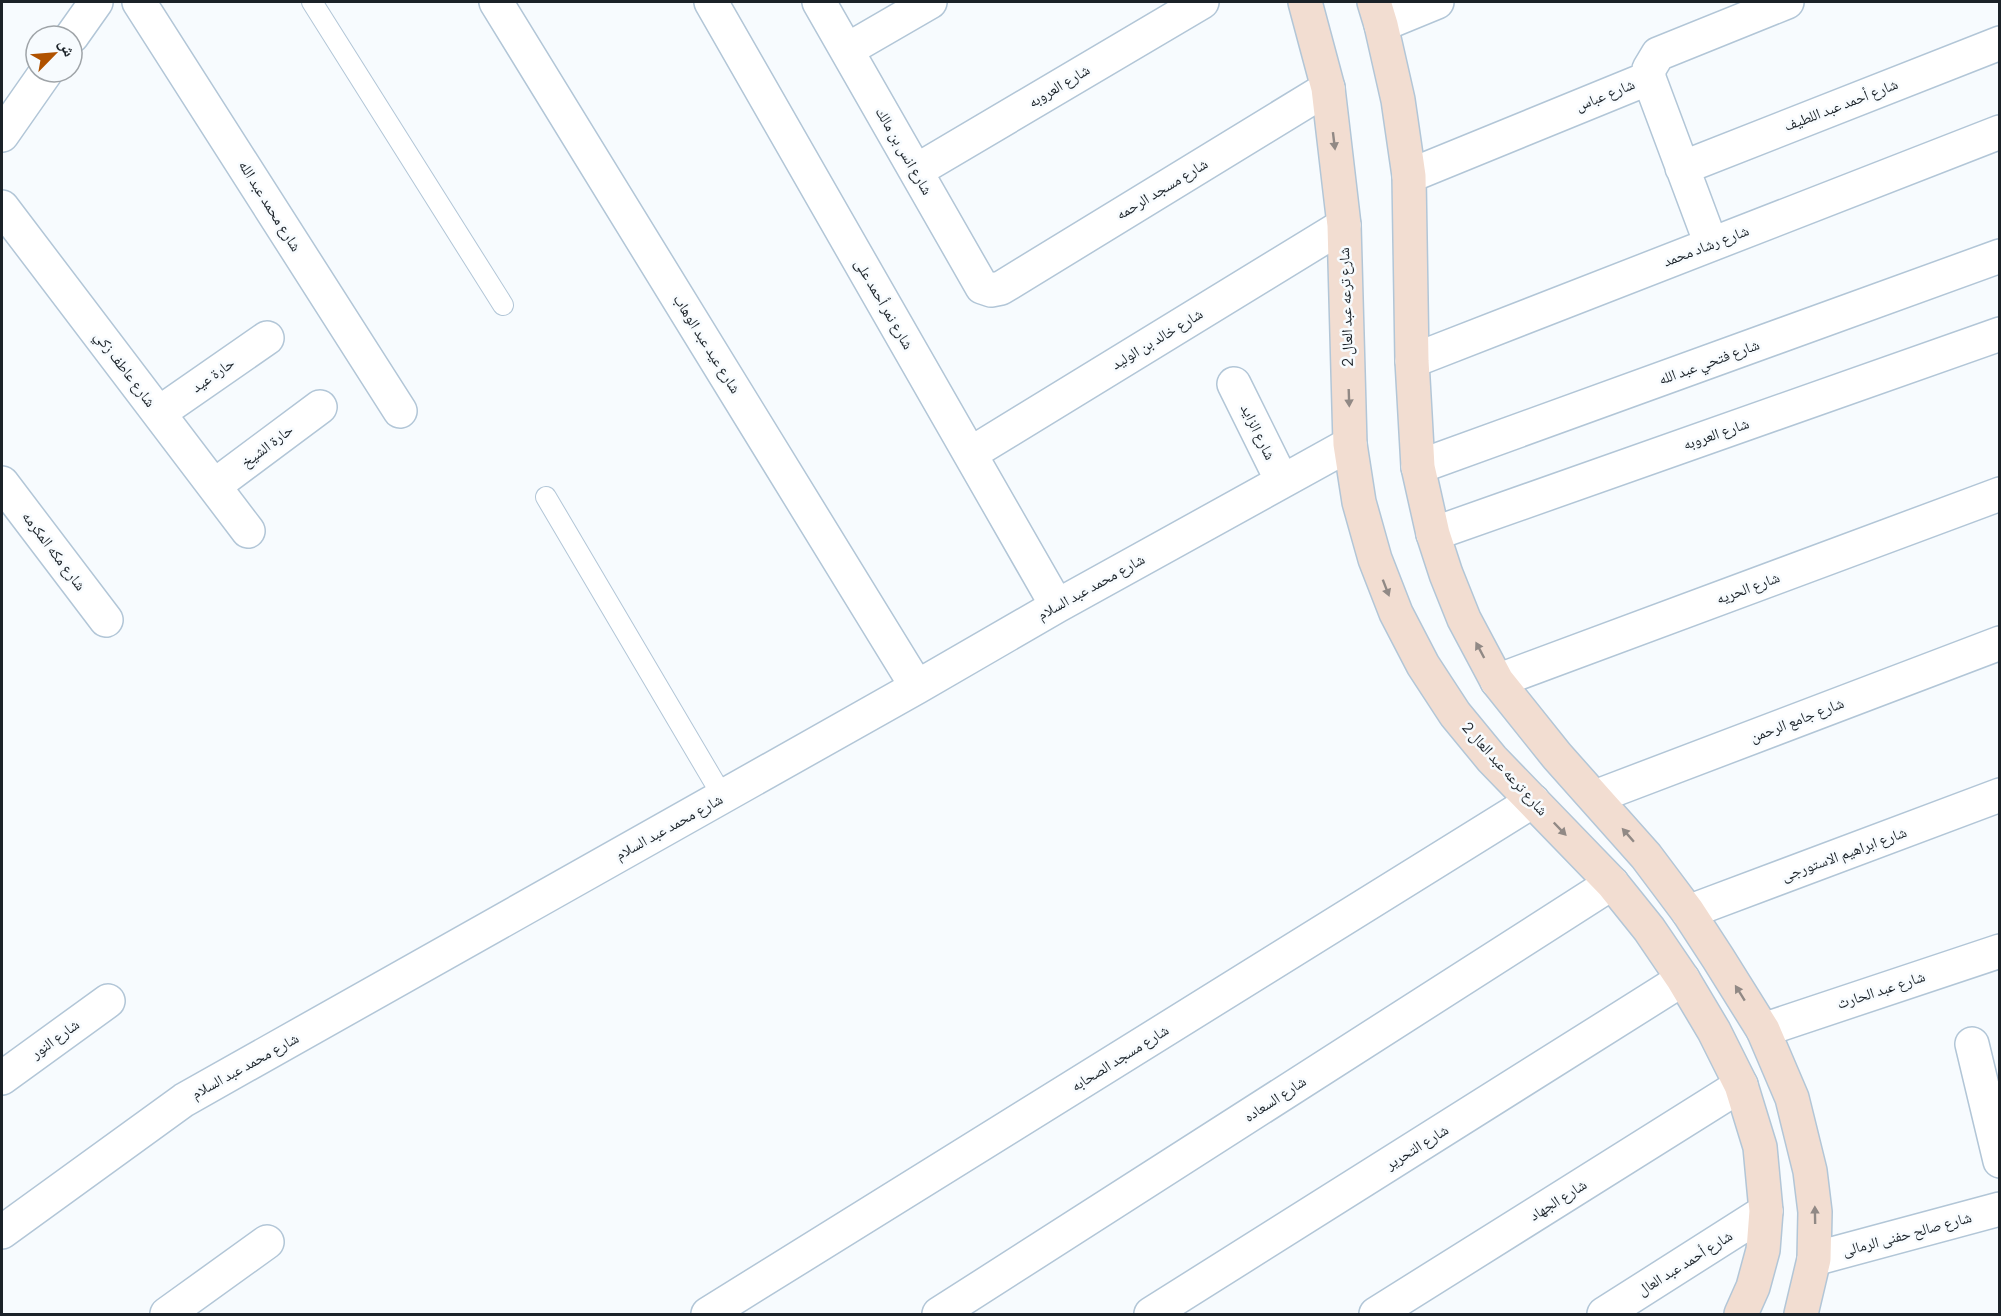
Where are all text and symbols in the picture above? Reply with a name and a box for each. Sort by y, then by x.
north arrow [24,24,84,84]
text: ش [54,35,81,60]
street label: شارع العروبه [1024,59,1094,112]
street label: شارع عباس [1572,73,1638,116]
street label: شارع أحمد عبد اللطيف [1781,73,1901,136]
street label: شارع انس بن مالك [871,103,938,199]
one-way arrow [1329,131,1339,150]
street label: شارع مسجد الرحمه [1112,153,1212,224]
street label: شارع محمد عبد الله [234,156,307,255]
street label: شارع رشاد محمد [1660,220,1752,272]
street label: شارع ترعه عبد العال 2 [1333,247,1358,367]
street label: شارع نمر أحمد على [850,254,919,353]
street label: شارع عيد عبد الوهاب [668,290,746,398]
street label: شارع خالد بن الوليد [1107,303,1207,374]
street label: شارع عاطف زكي [88,326,161,412]
street label: شارع فتحي عبد الله [1656,334,1763,391]
street label: حارة عيد [187,352,239,397]
one-way arrow [1344,388,1354,407]
street label: شارع الزايد [1236,400,1281,464]
street label: شارع العروبه [1680,412,1752,455]
street label: حارة الشيخ [236,419,297,472]
street label: شارع مكه المكرمه [18,507,91,595]
street label: شارع محمد عبد السلام [1033,548,1148,625]
street label: شارع الحريه [1713,566,1783,609]
one-way arrow [1382,579,1392,597]
one-way arrow [1475,641,1485,658]
street label: شارع جامع الرحمن [1747,692,1847,747]
street label: شارع ترعه عبد العال 2 [1458,717,1553,820]
street label: شارع محمد عبد السلام [611,788,726,865]
street label: شارع ابراهيم الاستورجى [1778,821,1910,886]
one-way arrow [1553,822,1567,837]
one-way arrow [1622,828,1635,843]
street label: شارع عبد الحارث [1834,965,1928,1014]
one-way arrow [1735,985,1746,1001]
street label: شارع النور [25,1014,83,1064]
street label: شارع مسجد الصحابه [1067,1019,1173,1096]
street label: شارع محمد عبد السلام [187,1027,302,1104]
street label: شارع السعاده [1239,1070,1310,1127]
street label: شارع التحرير [1380,1119,1452,1175]
street label: شارع الجهاد [1525,1174,1591,1225]
one-way arrow [1810,1206,1820,1225]
street label: شارع صالح حفنى الرمالى [1840,1206,1974,1261]
street label: شارع أحمد عبد العال [1633,1225,1736,1300]

